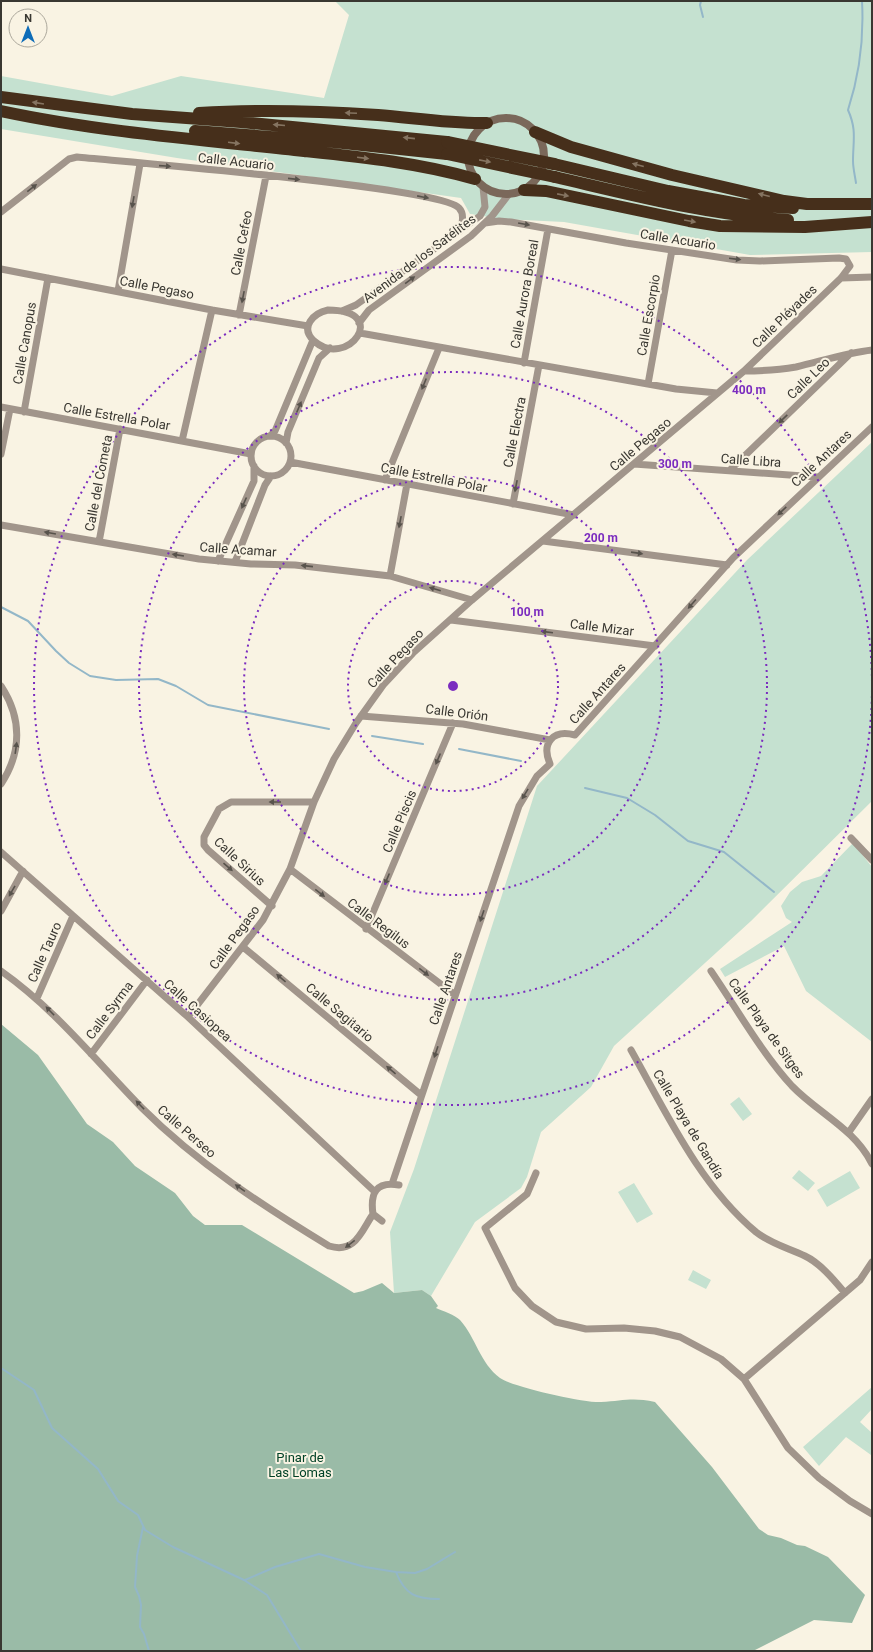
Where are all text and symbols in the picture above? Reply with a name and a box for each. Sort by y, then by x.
north arrow [8,8,48,48]
text: N [24,12,32,25]
one-way arrow [32,100,44,106]
one-way arrow [345,110,357,117]
one-way arrow [273,122,285,129]
one-way arrow [403,135,415,141]
one-way arrow [228,140,240,146]
street label: Calle Acuario [197,150,275,173]
one-way arrow [357,155,369,161]
one-way arrow [479,159,491,165]
one-way arrow [159,162,171,169]
one-way arrow [631,162,643,168]
one-way arrow [288,176,300,182]
one-way arrow [26,184,37,192]
one-way arrow [557,192,569,198]
one-way arrow [758,192,770,198]
one-way arrow [417,194,429,200]
one-way arrow [130,196,136,208]
street label: Calle Cefeo [228,209,255,277]
street label: Avenida de los Satélites [360,211,479,306]
one-way arrow [684,219,696,225]
one-way arrow [518,222,530,228]
street label: Calle Acuario [639,226,717,253]
street label: Calle Aurora Boreal [508,238,541,350]
one-way arrow [729,256,741,262]
street label: Calle Pegaso [118,273,195,302]
street label: Calle Escorpio [634,273,663,357]
one-way arrow [405,276,415,284]
street label: Calle Pléyades [749,282,820,351]
one-way arrow [239,291,245,303]
street label: Calle Canopus [10,300,39,385]
street label: Calle Leo [784,354,833,402]
one-way arrow [421,378,427,390]
text: 400 m [732,383,766,397]
street label: Calle Electra [500,395,529,469]
street label: Calle Estrella Polar [62,400,172,433]
one-way arrow [296,400,302,412]
street label: Calle Pegaso [607,414,674,474]
one-way arrow [778,414,788,424]
street label: Calle Antares [788,426,855,490]
street label: Calle del Cometa [82,434,115,533]
street label: Calle Libra [720,451,782,470]
text: 300 m [658,457,692,471]
street label: Calle Estrella Polar [379,460,489,495]
one-way arrow [513,480,519,492]
one-way arrow [241,497,247,508]
one-way arrow [777,506,787,515]
one-way arrow [397,516,403,528]
one-way arrow [44,530,56,536]
text: 200 m [584,531,618,545]
street label: Calle Acamar [199,539,278,560]
one-way arrow [631,550,643,556]
one-way arrow [172,552,184,558]
one-way arrow [301,563,313,569]
one-way arrow [428,586,440,592]
one-way arrow [687,599,697,609]
text: 100 m [510,605,544,619]
street label: Calle Mizar [569,616,635,639]
street label: Calle Pegaso [364,626,427,691]
one-way arrow [541,629,553,635]
street label: Calle Antares [566,660,629,727]
centre of rings [446,679,460,693]
street label: Calle Orión [425,701,489,724]
one-way arrow [13,742,19,754]
one-way arrow [434,753,440,765]
street label: Calle Piscis [380,787,420,855]
one-way arrow [522,788,529,800]
one-way arrow [268,799,281,805]
street label: Calle Sirius [211,834,268,889]
one-way arrow [222,863,233,872]
one-way arrow [384,873,390,885]
one-way arrow [9,885,16,897]
one-way arrow [315,889,326,897]
street label: Calle Regilus [344,895,413,952]
street label: Calle Pegaso [206,902,263,972]
one-way arrow [479,911,485,923]
street label: Calle Tauro [24,920,64,985]
street label: Calle Antares [426,949,465,1027]
one-way arrow [418,968,429,976]
one-way arrow [275,974,286,982]
street label: Calle Playa de Sitges [725,975,808,1082]
street label: Calle Casiopea [161,976,235,1045]
street label: Calle Syrma [83,978,136,1042]
street label: Calle Sagitario [303,980,376,1045]
one-way arrow [45,1006,55,1016]
one-way arrow [433,1047,439,1059]
one-way arrow [386,1066,397,1075]
street label: Calle Playa de Gandía [650,1067,727,1182]
one-way arrow [135,1100,145,1110]
street label: Calle Perseo [154,1102,219,1161]
one-way arrow [234,1184,245,1192]
one-way arrow [345,1240,356,1248]
park label: Pinar de Las Lomas [268,1450,332,1480]

